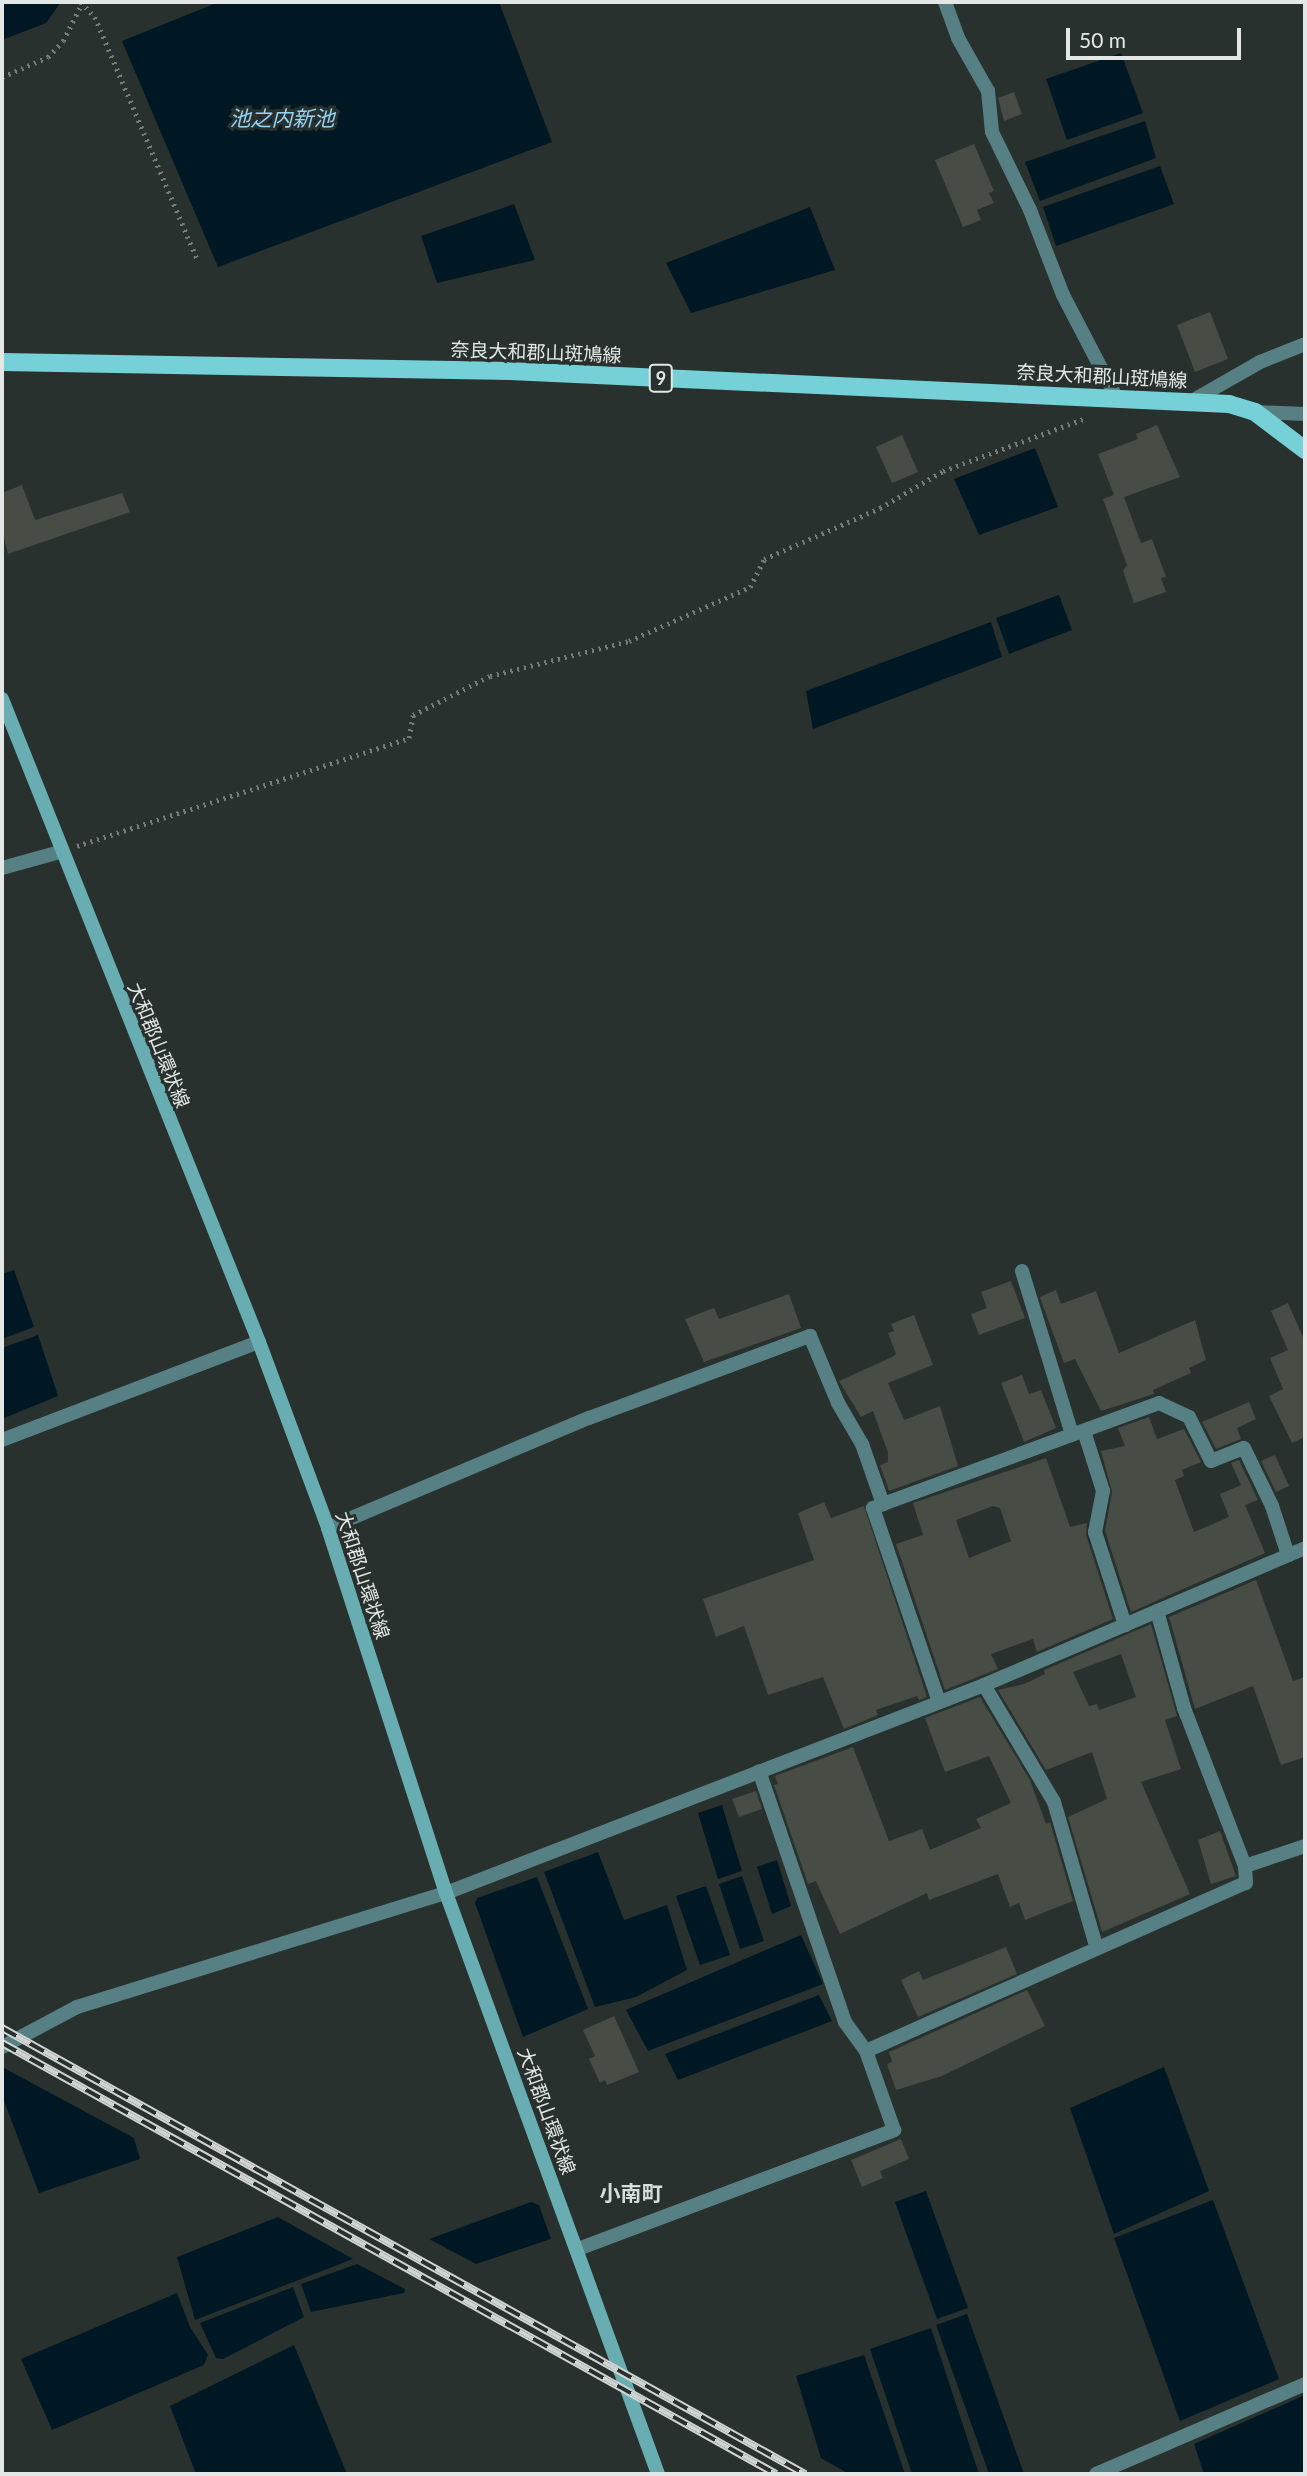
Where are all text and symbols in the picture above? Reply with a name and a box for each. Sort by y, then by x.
scale bar [1069,14,1244,58]
text: 50 m [1079,27,1126,52]
water label: 池之内新池 [230,105,334,131]
street label: 奈良大和郡山斑鳩線 [450,338,622,366]
street label: 奈良大和郡山斑鳩線 [1016,360,1188,392]
road number: 9 [649,364,673,392]
street label: 大和郡山環状線 [124,979,194,1111]
street label: 大和郡山環状線 [332,1508,394,1642]
street label: 大和郡山環状線 [514,2045,580,2177]
district label: 小南町 [600,2180,662,2206]

